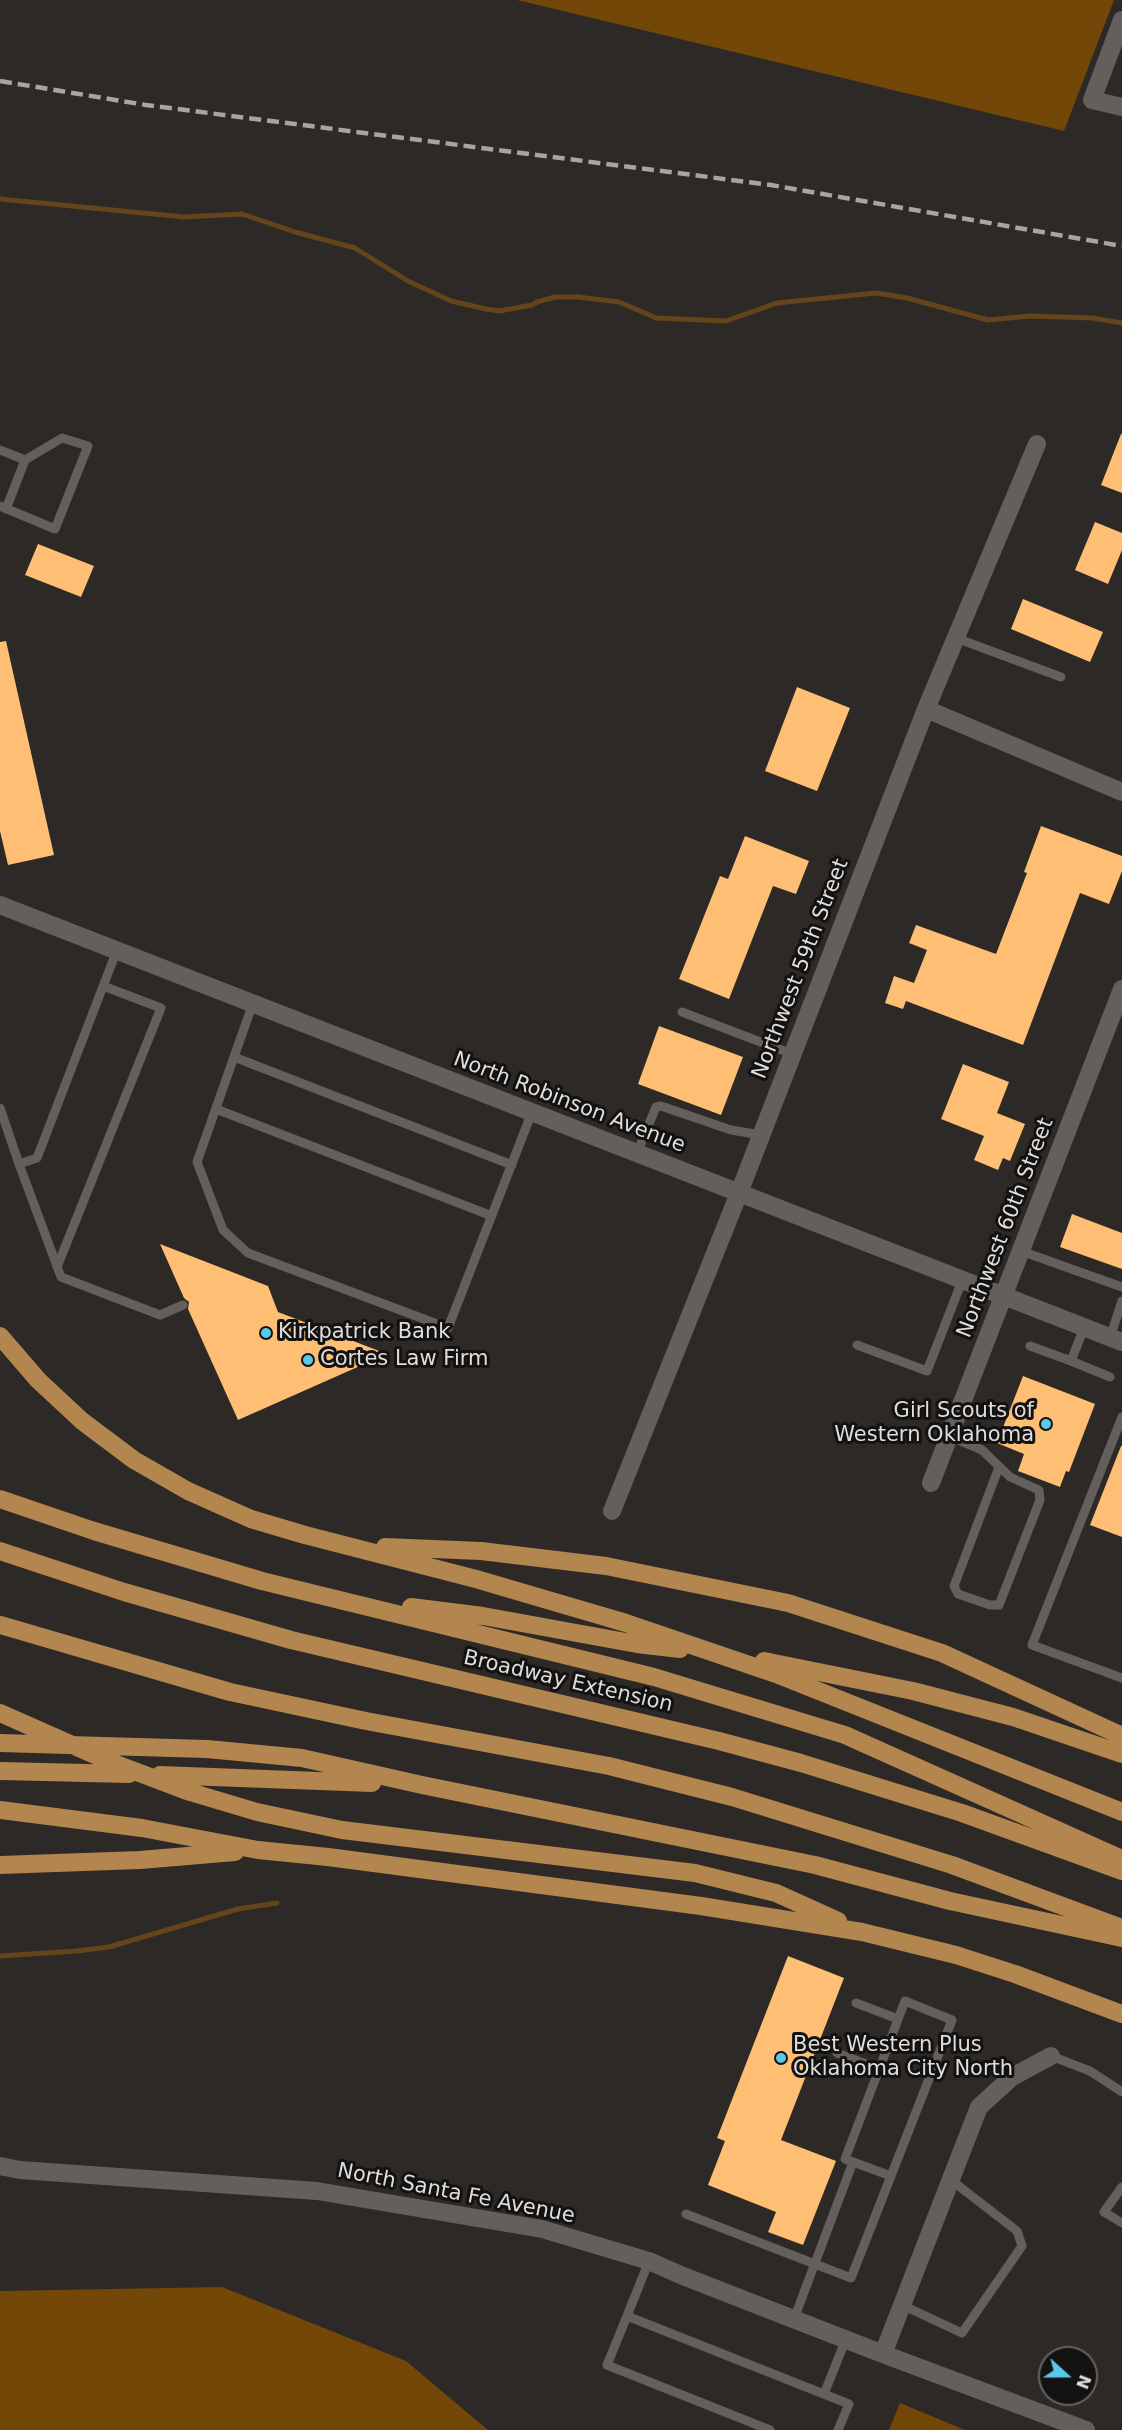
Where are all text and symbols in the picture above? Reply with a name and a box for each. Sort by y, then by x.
street label: Northwest 59th Street [747,856,855,1082]
street label: North Robinson Avenue [450,1047,688,1159]
street label: Northwest 60th Street [952,1115,1060,1341]
place label: Kirkpatrick Bank [278,1320,450,1346]
marker: Kirkpatrick Bank [259,1326,273,1340]
place label: Cortes Law Firm [320,1347,488,1373]
marker: Cortes Law Firm [301,1353,315,1367]
place label: Girl Scouts of Western Oklahoma [834,1399,1034,1449]
marker: Girl Scouts of Western Oklahoma [1039,1417,1053,1431]
street label: Broadway Extension [461,1646,675,1718]
place label: Best Western Plus Oklahoma City North [793,2033,1013,2083]
marker: Best Western Plus Oklahoma City North [774,2051,788,2065]
street label: North Santa Fe Avenue [335,2159,577,2229]
north arrow [1038,2346,1098,2406]
text: N [1072,2372,1095,2392]

